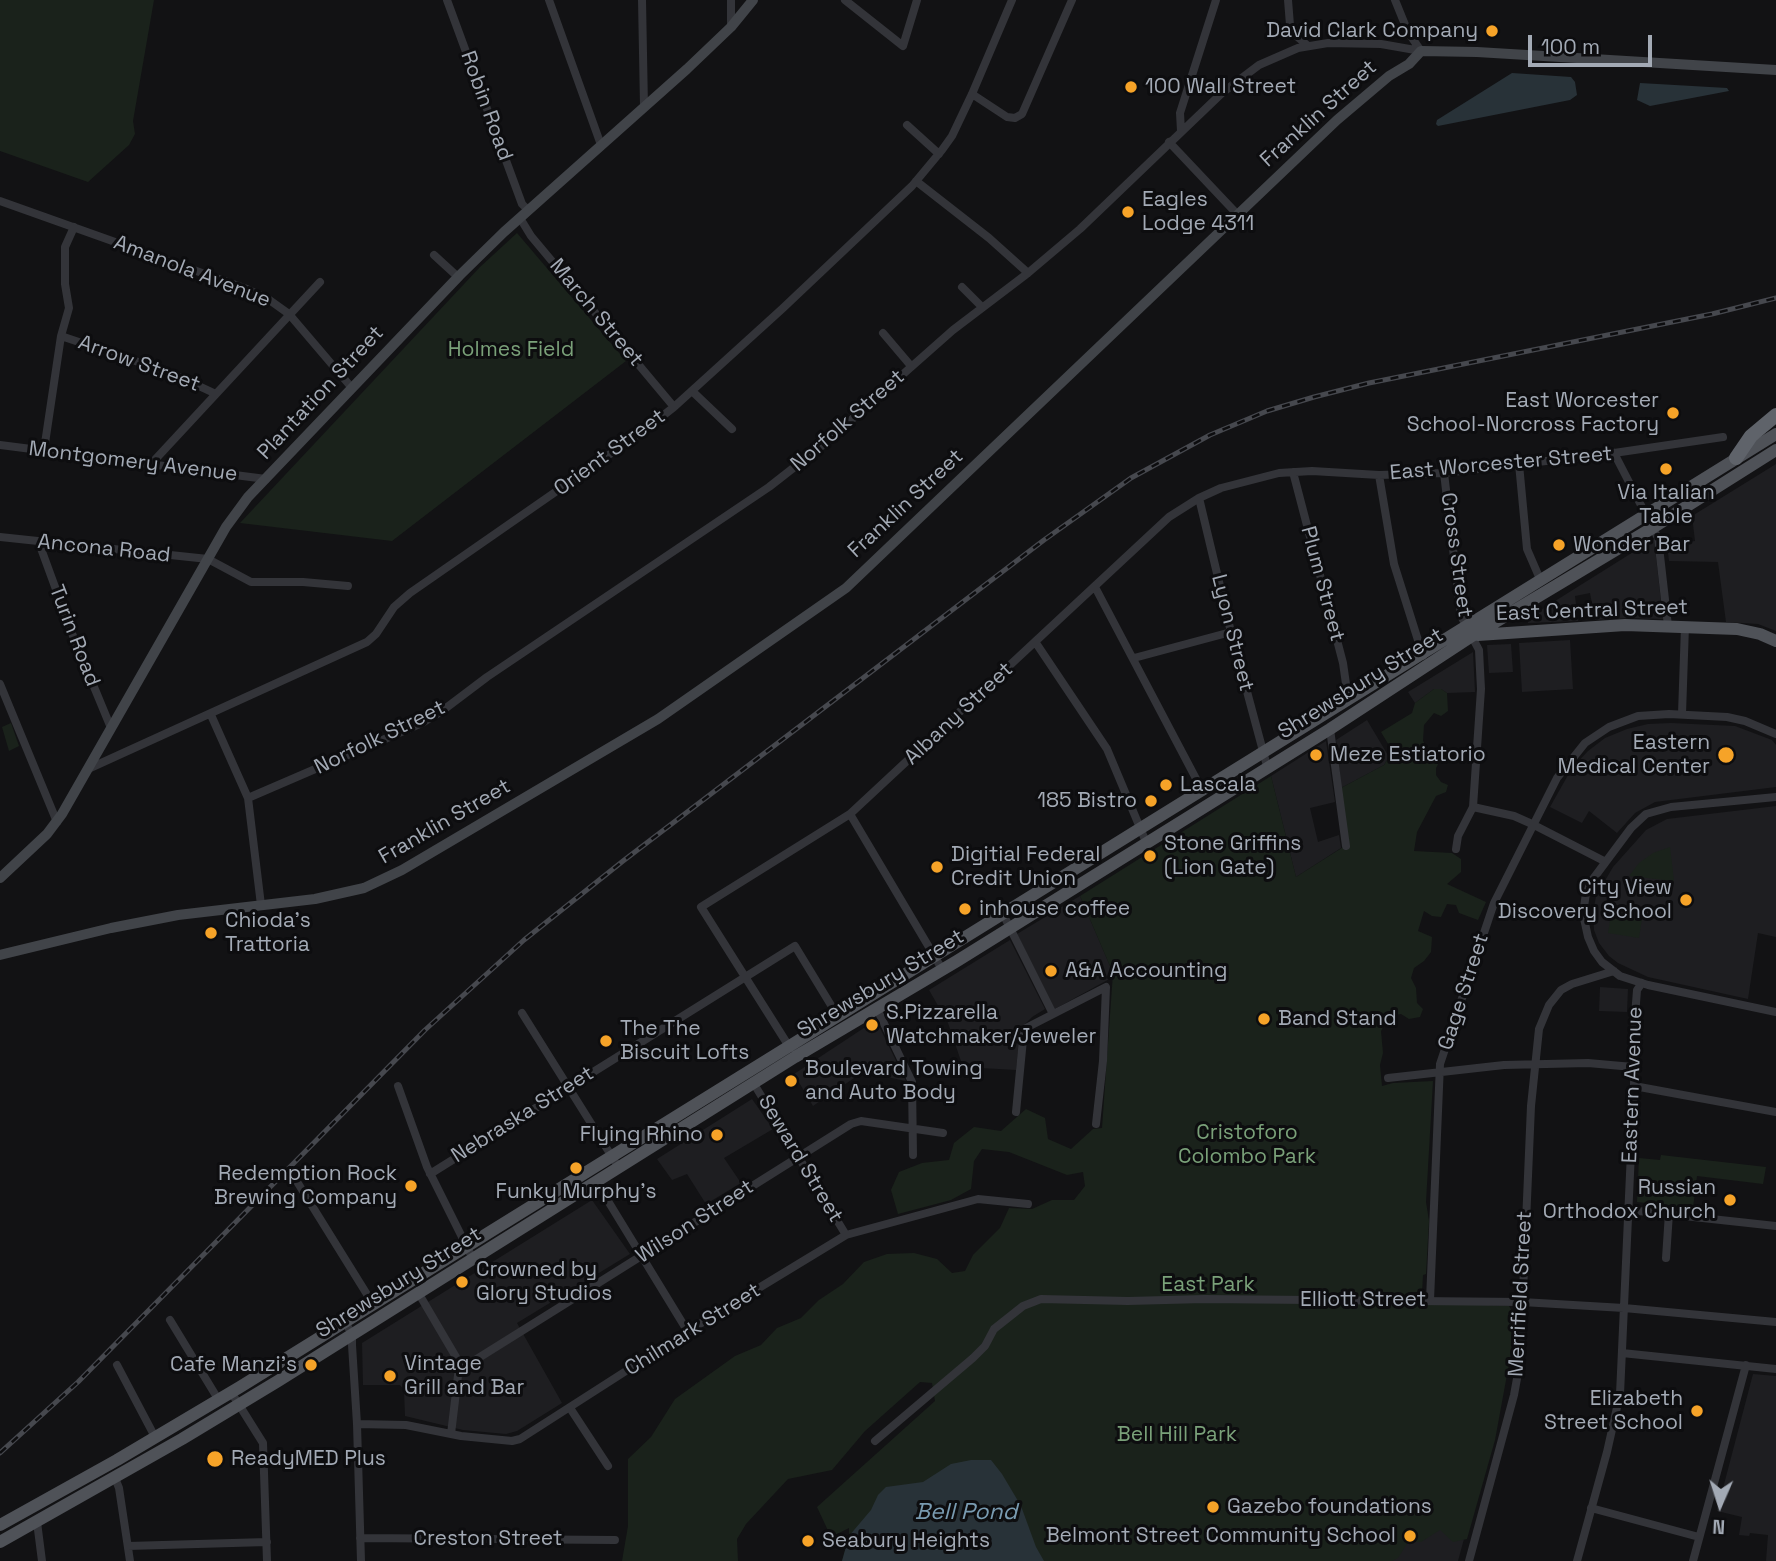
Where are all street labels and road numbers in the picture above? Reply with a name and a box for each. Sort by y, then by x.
street label: Robin Road [455,48,517,164]
street label: Franklin Street [1256,55,1382,173]
street label: Amanola Avenue [110,230,274,314]
street label: March Street [544,254,648,372]
street label: Plantation Street [253,321,389,465]
street label: Arrow Street [75,330,203,398]
street label: Norfolk Street [786,365,910,477]
street label: Orient Street [549,404,671,502]
street label: Montgomery Avenue [27,437,239,487]
street label: East Worcester Street [1389,442,1613,486]
street label: Franklin Street [843,444,969,564]
street label: Cross Street [1435,491,1477,619]
street label: Plum Street [1295,524,1349,644]
street label: Ancona Road [36,529,172,569]
street label: Lyon Street [1205,572,1259,694]
street label: Turin Road [43,582,105,690]
street label: East Central Street [1496,595,1688,627]
street label: Shrewsbury Street [1274,623,1448,745]
street label: Albany Street [900,657,1018,771]
street label: Norfolk Street [310,695,450,781]
street label: Franklin Street [375,774,515,870]
street label: Shrewsbury Street [793,924,969,1044]
street label: Gage Street [1433,930,1495,1054]
street label: Eastern Avenue [1618,1006,1648,1164]
street label: Nebraska Street [447,1061,599,1169]
street label: Seward Street [752,1091,848,1227]
street label: Wilson Street [631,1175,759,1269]
street label: Merrifield Street [1504,1210,1538,1378]
street label: Shrewsbury Street [312,1222,486,1344]
street label: Chilmark Street [620,1278,766,1382]
street label: Elliott Street [1300,1287,1426,1313]
street label: Creston Street [414,1526,562,1552]

